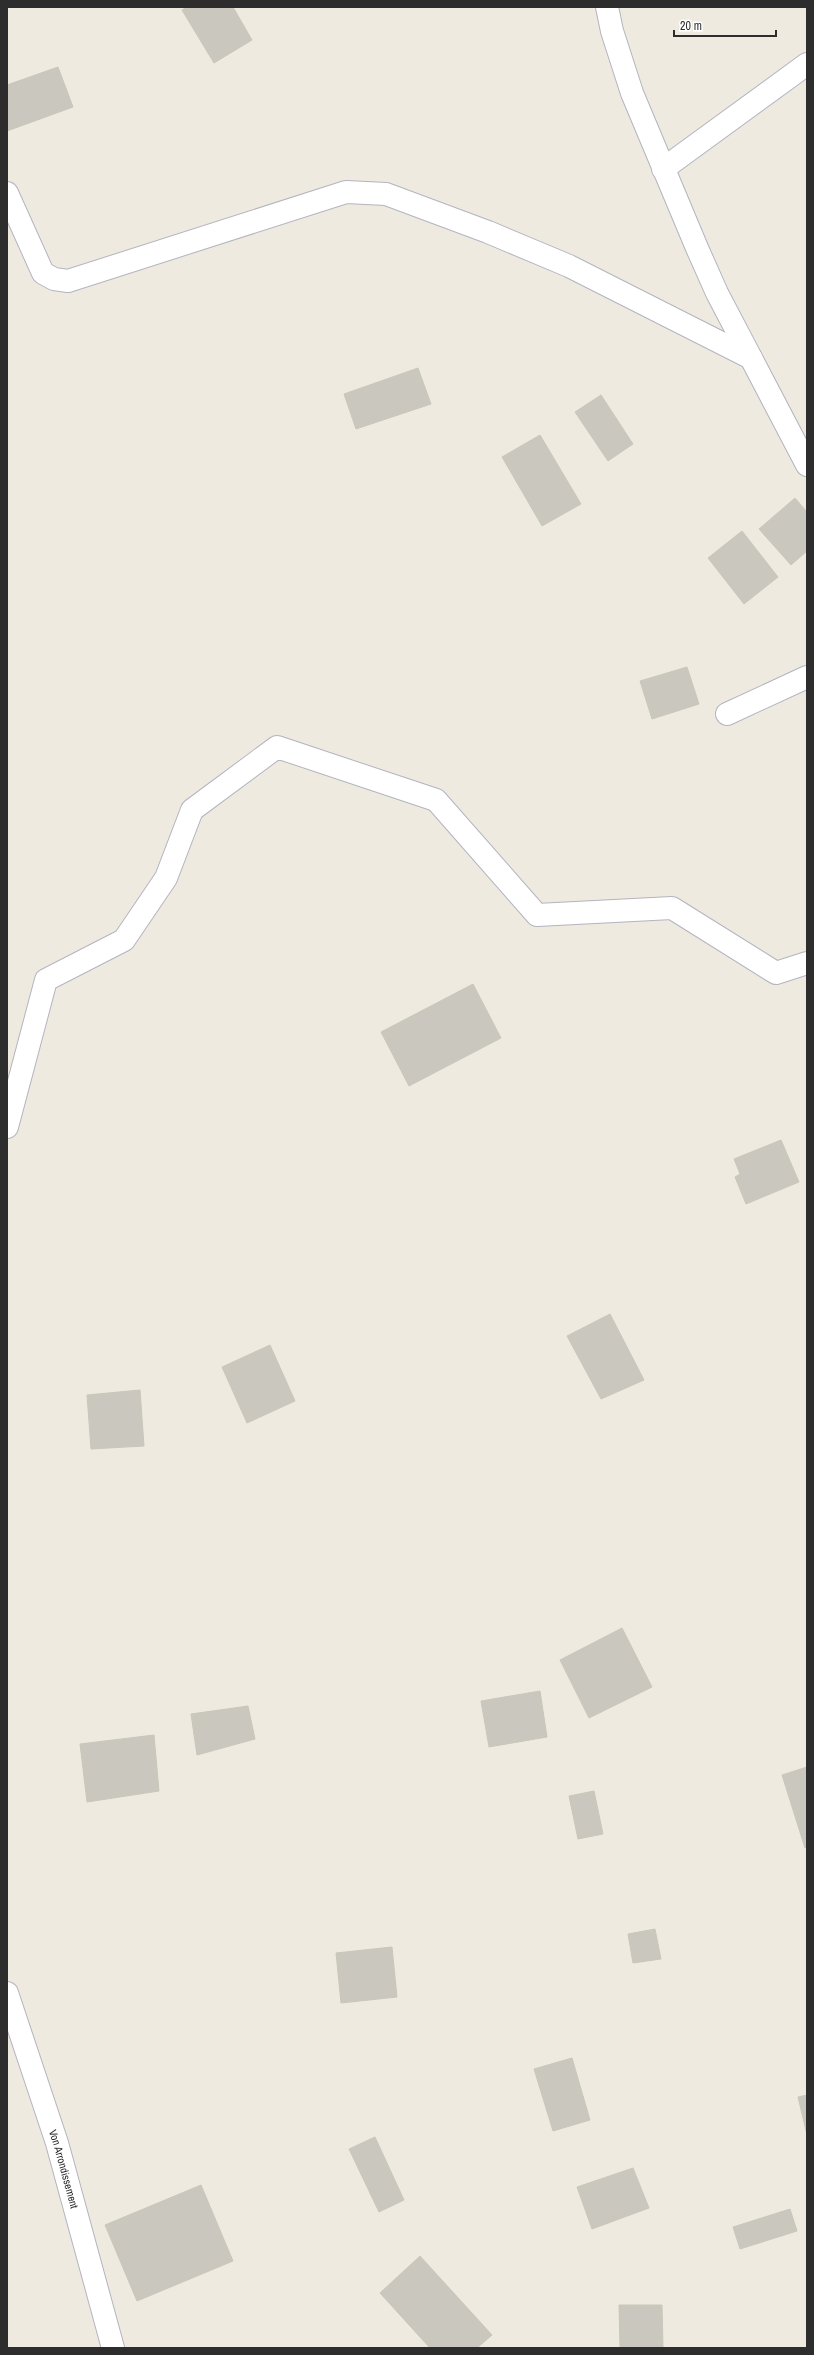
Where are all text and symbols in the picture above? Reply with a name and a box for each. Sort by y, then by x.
scale bar [674,12,776,38]
text: 20 m [680,18,702,34]
street label: Von Arrondissement [46,2128,82,2211]

